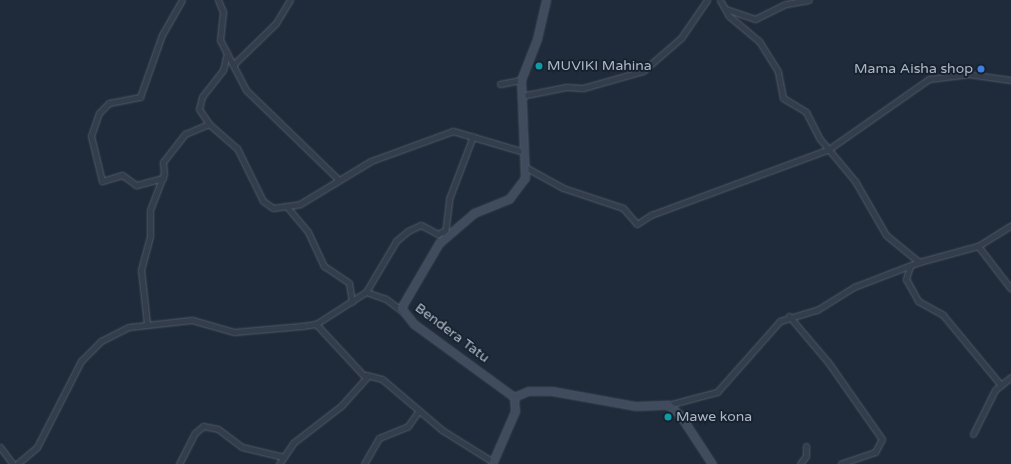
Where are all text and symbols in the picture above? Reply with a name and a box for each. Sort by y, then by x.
place label: MUVIKI Mahina [547,58,652,74]
marker: MUVIKI Mahina [534,61,544,71]
place label: Mama Aisha shop [854,61,973,77]
marker: Mama Aisha shop [976,64,986,74]
street label: Bendera Tatu [412,300,492,366]
place label: Mawe kona [676,409,752,425]
marker: Mawe kona [663,412,673,422]

